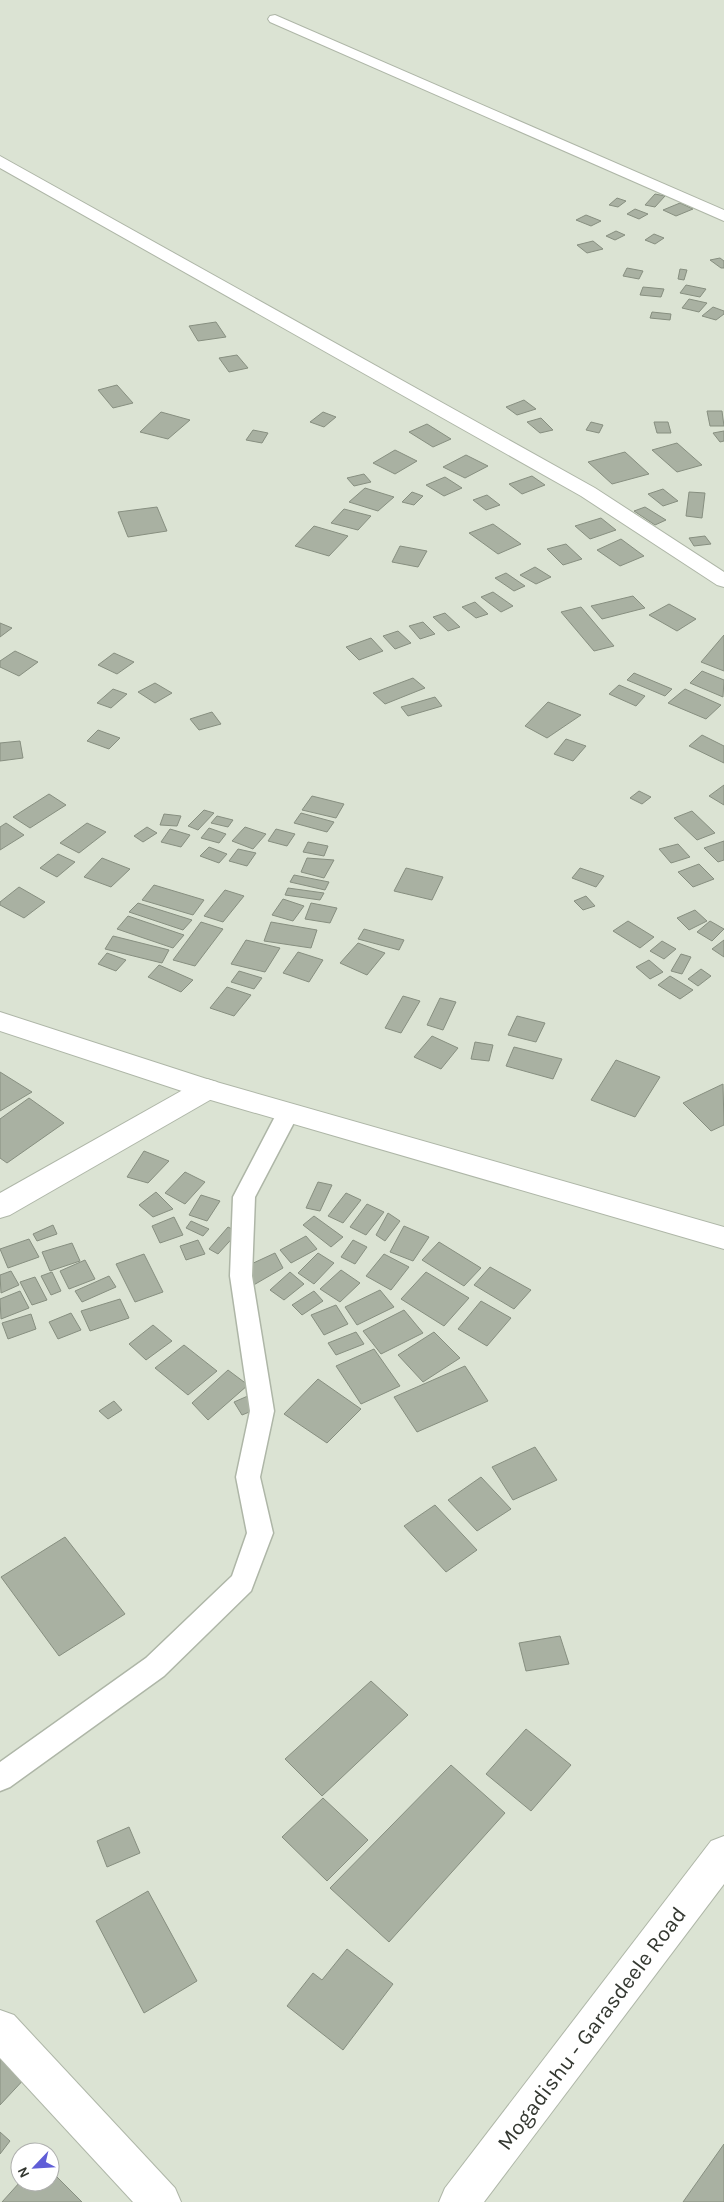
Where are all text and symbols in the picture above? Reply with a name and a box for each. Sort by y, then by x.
street label: Mogadishu - Garasdeele Road [492,1902,692,2155]
north arrow [10,2142,60,2192]
text: N [14,2164,33,2180]

